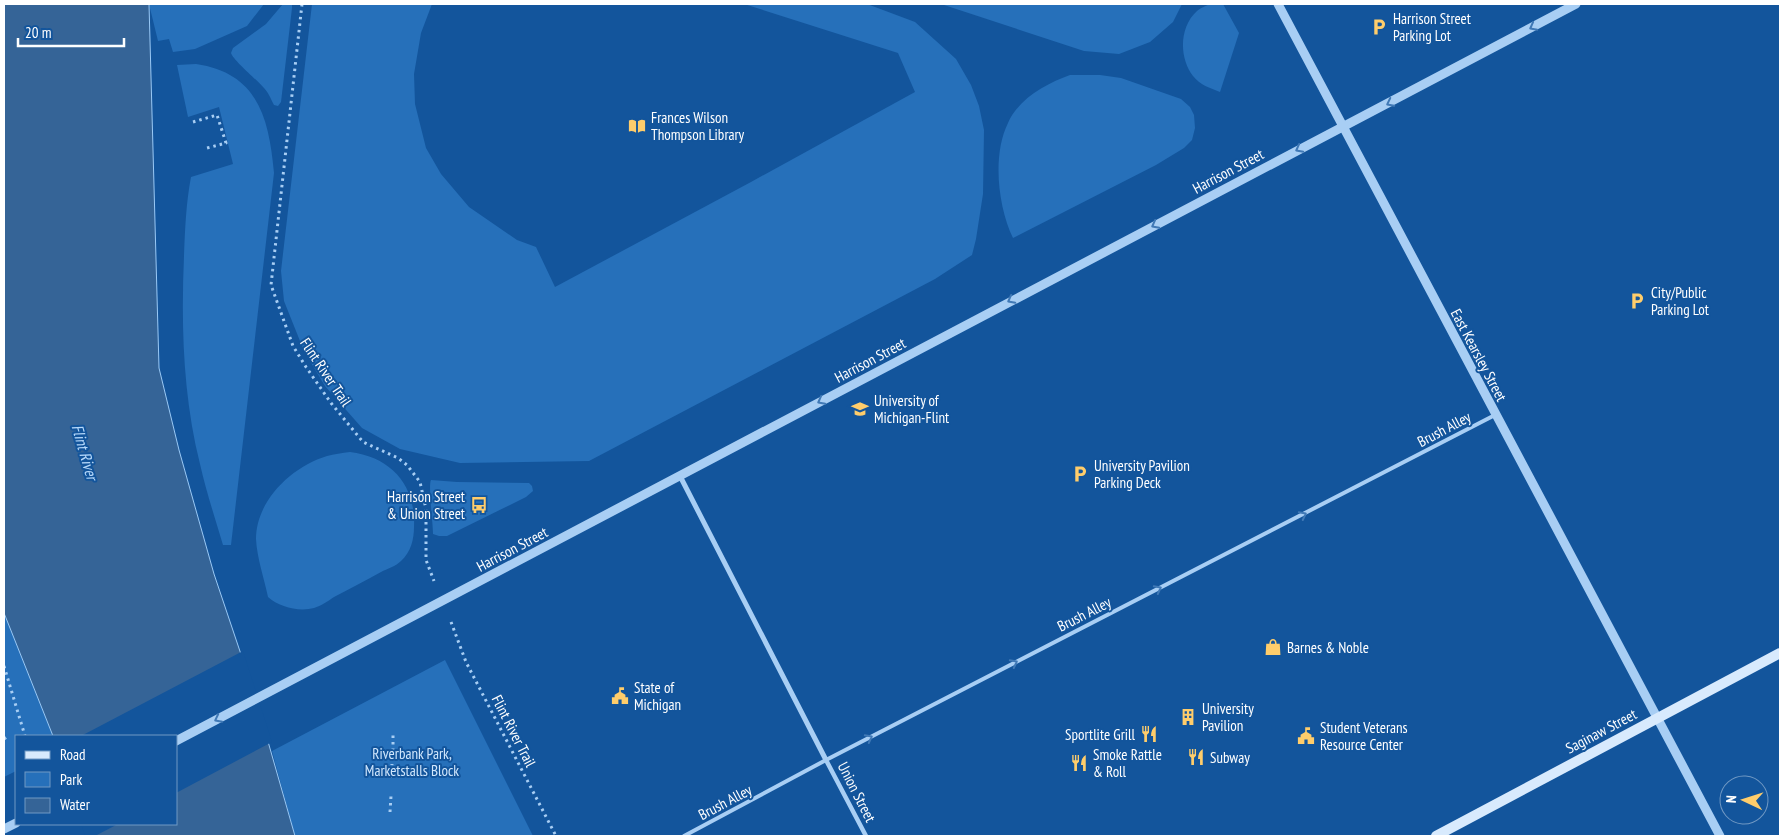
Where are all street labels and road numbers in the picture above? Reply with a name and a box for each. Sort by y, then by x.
street label: Harrison Street [1189,144,1267,198]
street label: East Kearsley Street [1447,306,1511,404]
street label: Harrison Street [831,333,909,387]
street label: Flint River Trail [296,334,356,410]
street label: Brush Alley [1414,407,1474,451]
street label: Harrison Street [473,522,551,576]
street label: Brush Alley [1054,592,1114,636]
street label: Flint River Trail [488,692,541,771]
street label: Saginaw Street [1562,704,1640,758]
street label: Union Street [834,759,880,825]
street label: Brush Alley [695,780,755,824]

